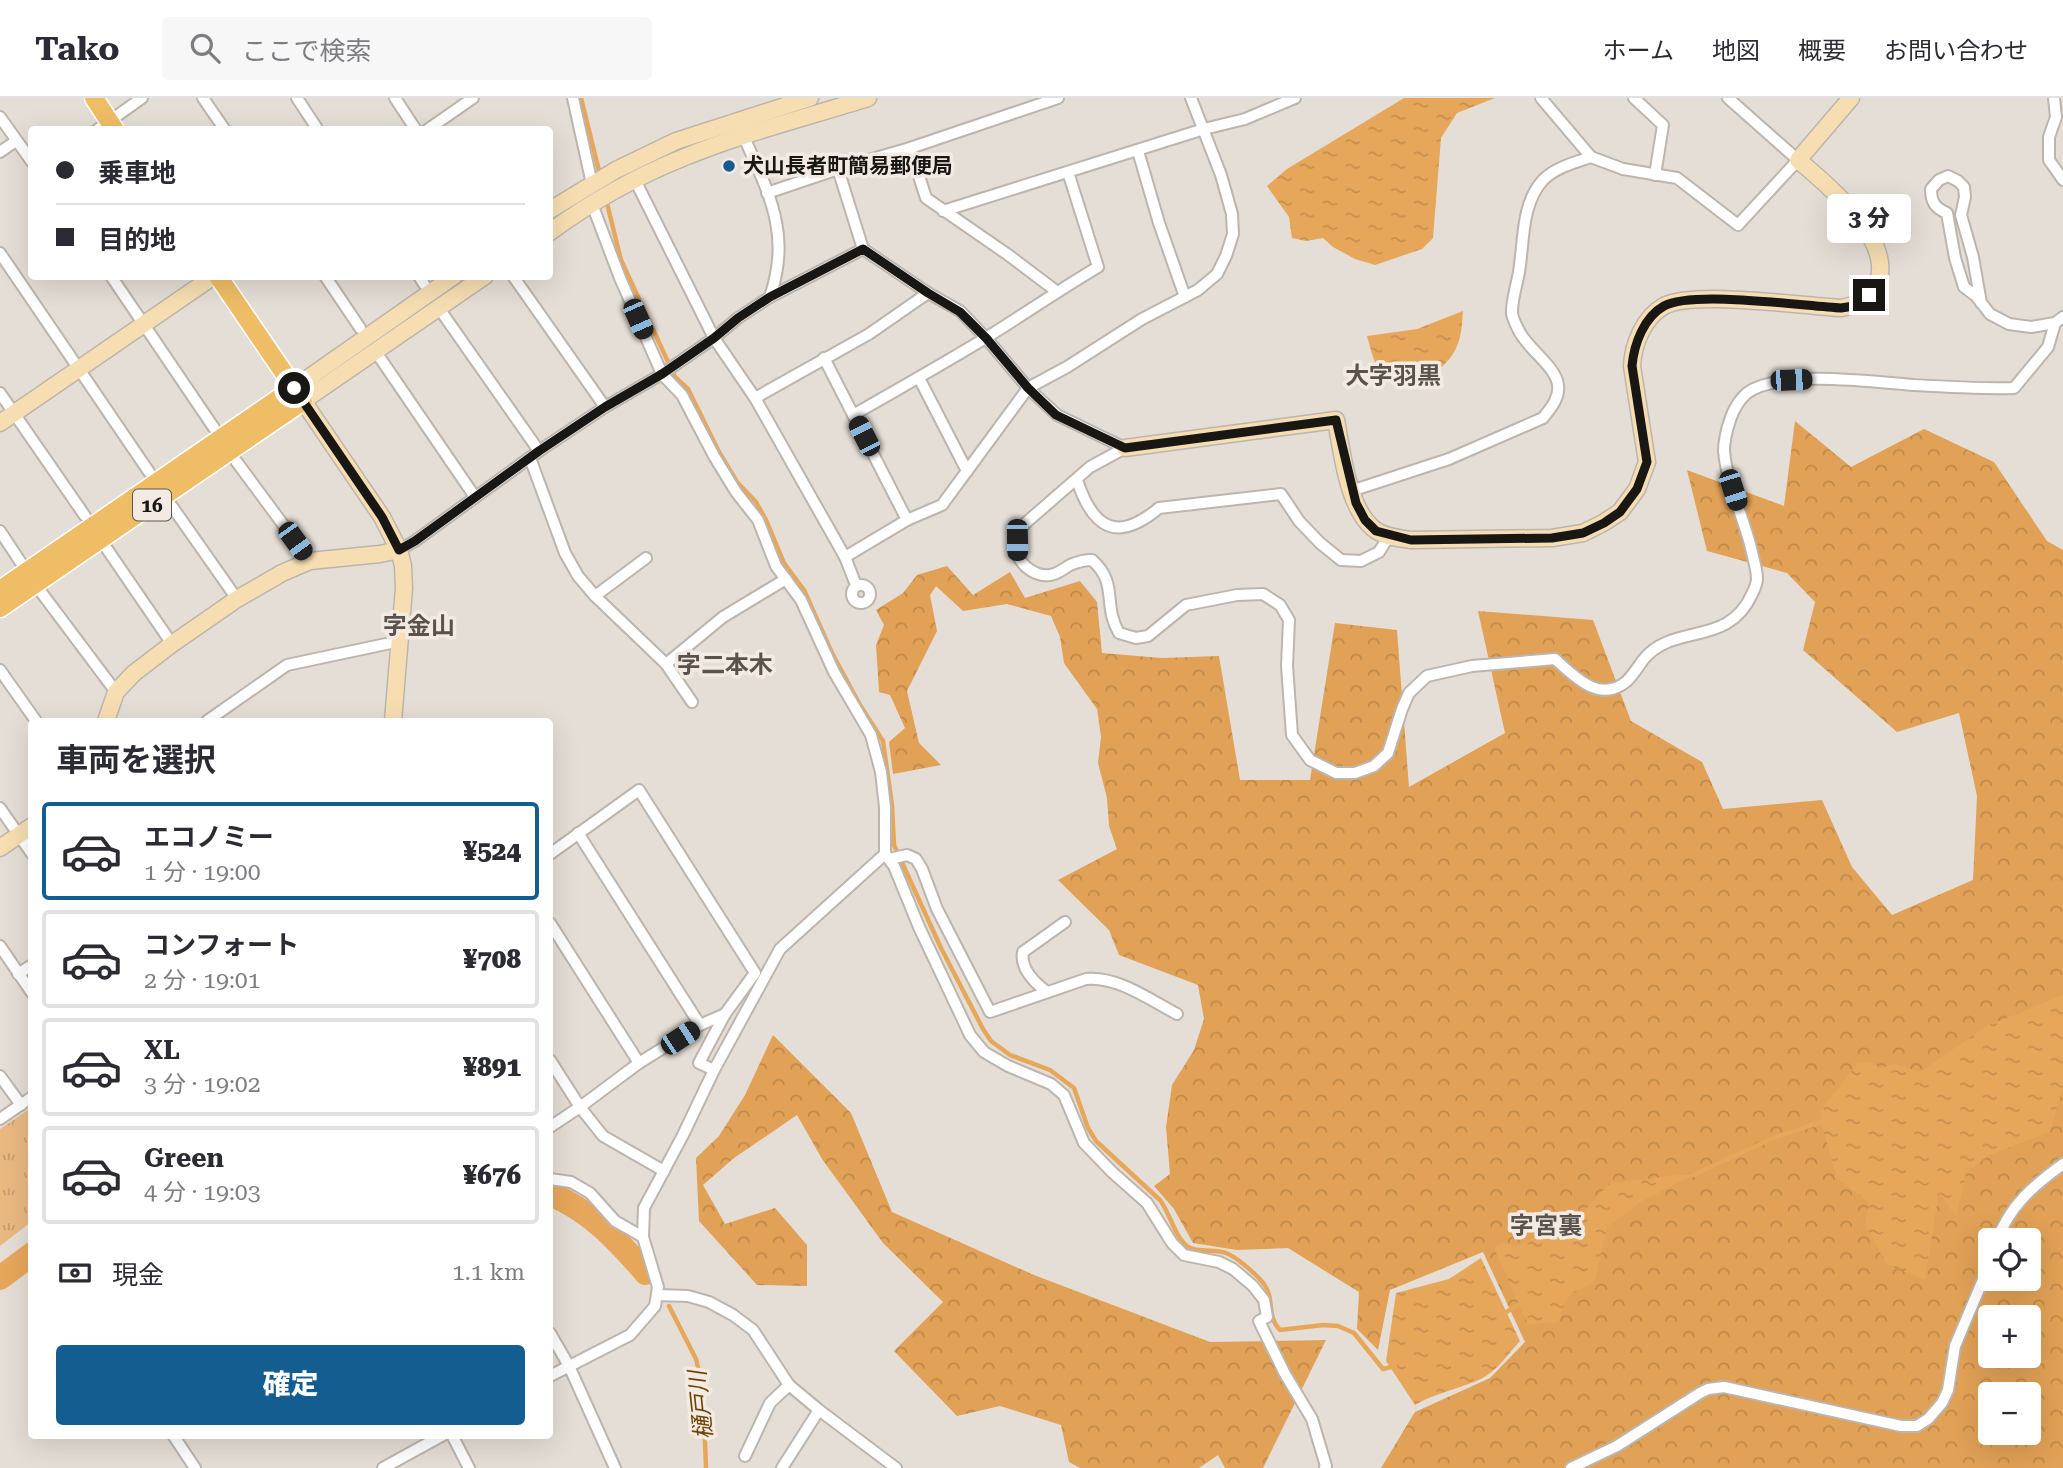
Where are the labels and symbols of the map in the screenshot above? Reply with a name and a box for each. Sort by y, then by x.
place label: 犬山長者町簡易郵便局 [743,154,953,178]
marker: 犬山長者町簡易郵便局 [721,158,737,174]
callout: 3 分 [1827,194,1911,242]
route end [1853,279,1885,311]
car [620,296,657,342]
district label: 大字羽黒 [1345,362,1441,390]
car [1770,369,1813,391]
route start [278,372,310,404]
car [846,413,883,459]
car [1717,467,1750,513]
road number: 16 [133,490,171,520]
car [275,518,316,564]
car [1007,519,1028,561]
district label: 字金山 [383,612,455,640]
district label: 字二本木 [677,651,773,679]
car [657,1018,704,1058]
district label: 字宮裏 [1510,1212,1582,1240]
water label: 樋戸川 [684,1366,718,1441]

